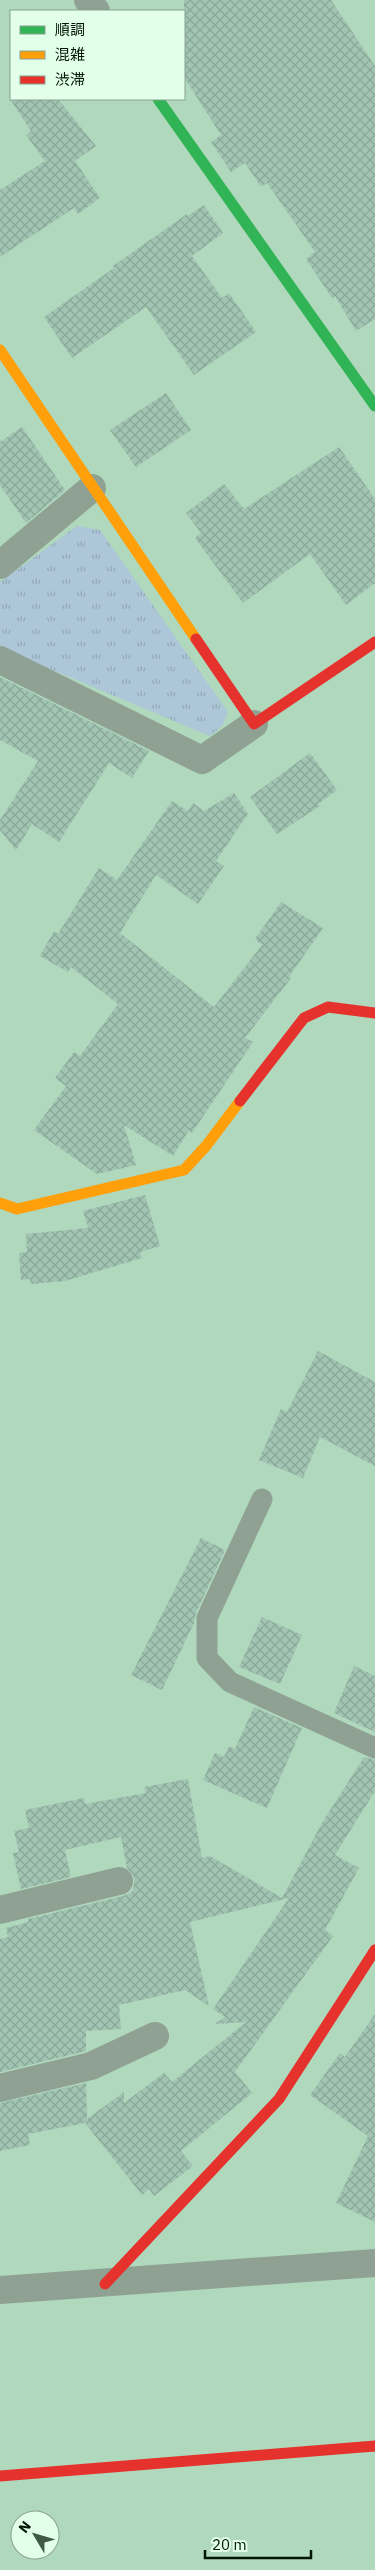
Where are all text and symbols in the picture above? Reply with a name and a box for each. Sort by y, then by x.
legend [10,10,185,100]
text: 順調 [55,20,85,39]
text: 混雑 [55,45,85,64]
text: 渋滞 [55,70,85,89]
north arrow [10,2510,60,2560]
text: N [15,2517,35,2537]
scale bar [205,2528,311,2560]
text: 20 m [212,2535,247,2554]

